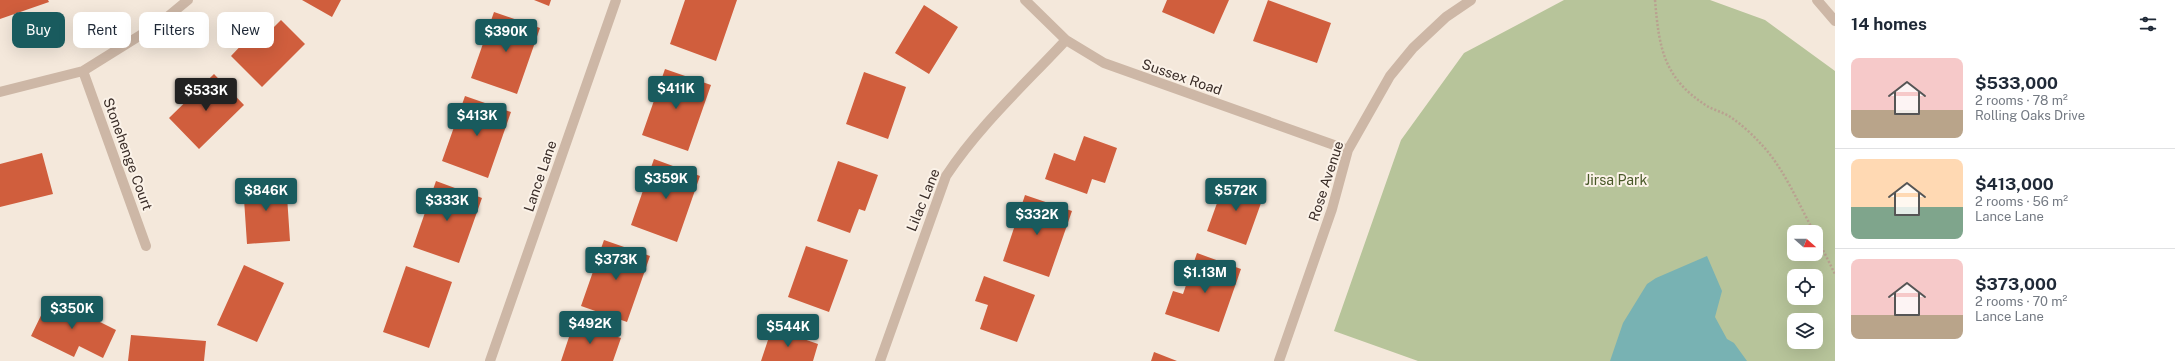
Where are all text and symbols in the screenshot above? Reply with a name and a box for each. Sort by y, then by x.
chip: Buy [12,12,65,48]
chip: Rent [73,12,131,48]
chip: Filters [139,12,209,48]
chip: New [217,12,274,48]
icon: filters [2137,13,2159,35]
text: 14 homes [1851,14,1927,34]
pin: $390K [478,19,534,53]
text: $390K [484,24,528,39]
street label: Sussex Road [1140,56,1224,98]
text: $533,000 [1975,73,2058,93]
icon: home [1883,74,1931,122]
pin: $411K [648,76,704,110]
pin: $533K [178,78,234,112]
text: $411K [657,81,695,96]
text: $533K [184,83,228,98]
text: 2 rooms · 78 m² [1975,93,2068,108]
street label: Stonehenge Court [100,96,156,212]
pin: $413K [449,103,505,137]
text: $413K [457,108,497,123]
text: Rolling Oaks Drive [1975,108,2085,123]
street label: Lance Lane [520,138,560,214]
street label: Rose Avenue [1305,139,1347,223]
pin: $359K [638,166,694,200]
street label: Lilac Lane [903,166,943,234]
text: $359K [644,171,688,186]
park label: Jirsa Park [1585,172,1647,188]
text: $413,000 [1975,174,2054,194]
icon: home [1883,175,1931,223]
pin: $846K [238,178,294,212]
pin: $572K [1208,178,1264,212]
text: $846K [244,183,288,198]
text: $572K [1214,183,1258,198]
pin: $333K [419,188,475,222]
text: $333K [425,193,469,208]
text: 2 rooms · 56 m² [1975,194,2068,209]
pin: $332K [1009,202,1065,236]
text: $332K [1015,207,1059,222]
text: Lance Lane [1975,209,2044,224]
north arrow [1787,225,1823,261]
map controls [1787,225,1823,349]
pin: $373K [588,247,644,281]
text: $373K [594,252,638,267]
pin: $1.13M [1172,260,1238,294]
text: $1.13M [1183,265,1227,280]
button: locate [1787,269,1823,305]
text: $373,000 [1975,274,2057,294]
icon: home [1883,275,1931,323]
text: 2 rooms · 70 m² [1975,294,2067,309]
pin: $350K [44,296,100,330]
text: $350K [50,301,94,316]
text: Lance Lane [1975,309,2044,324]
pin: $492K [562,311,618,345]
button: layers [1787,313,1823,349]
pin: $544K [760,314,816,348]
text: $492K [568,316,612,331]
text: $544K [766,319,810,334]

